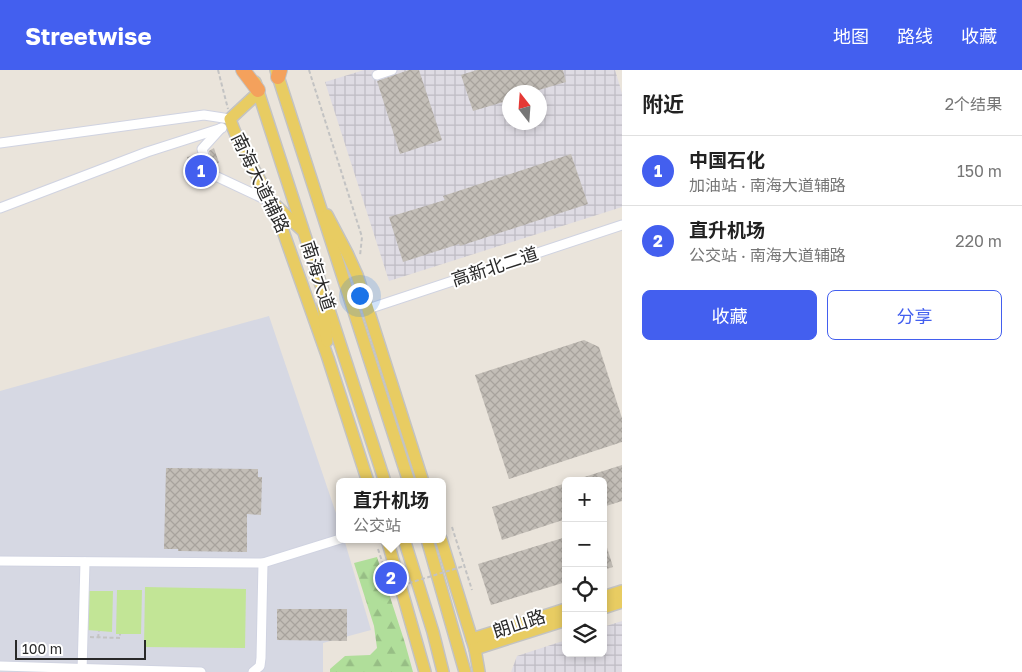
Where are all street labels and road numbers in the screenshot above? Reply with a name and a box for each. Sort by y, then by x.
street label: 南海大道辅路 [227,129,294,236]
street label: 南海大道 [297,238,341,313]
street label: 高新北二道 [448,242,541,290]
street label: 朗山路 [490,604,548,642]

